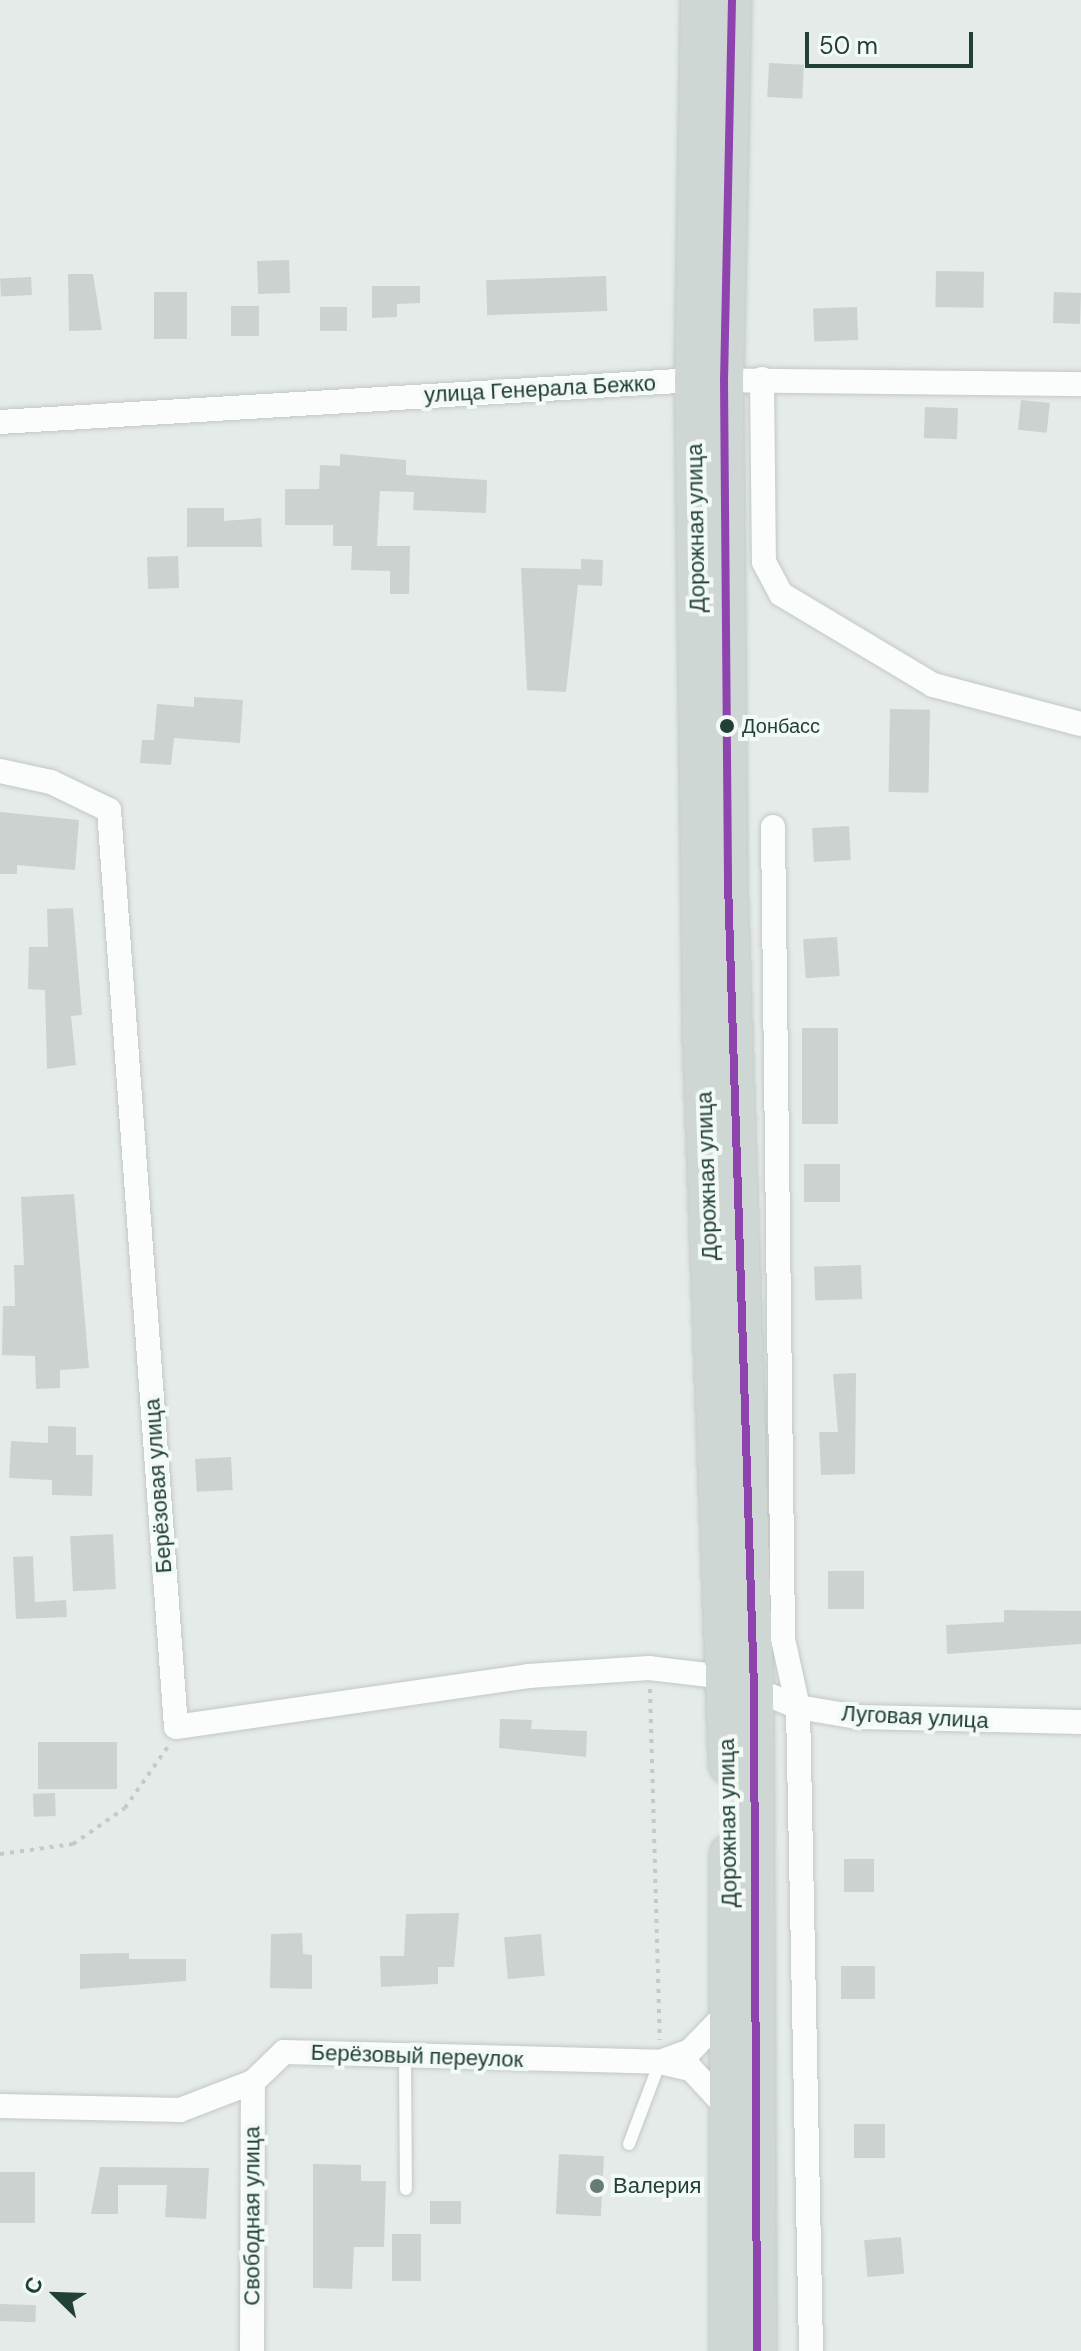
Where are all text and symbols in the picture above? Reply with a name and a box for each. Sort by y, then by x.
scale bar [809,16,977,66]
text: 50 m [819,30,878,61]
street label: улица Генерала Бежко [423,370,657,408]
street label: Дорожная улица [681,443,711,613]
place label: Донбасс [742,714,820,738]
marker: Донбасс [719,718,735,734]
street label: Дорожная улица [691,1091,723,1261]
street label: Берёзовая улица [139,1398,177,1574]
street label: Луговая улица [841,1700,989,1734]
street label: Дорожная улица [713,1738,743,1908]
street label: Берёзовый переулок [310,2039,524,2073]
street label: Свободная улица [239,2126,265,2306]
place label: Валерия [613,2173,701,2199]
marker: Валерия [588,2177,606,2195]
north arrow [16,2255,96,2335]
text: С [17,2272,50,2298]

